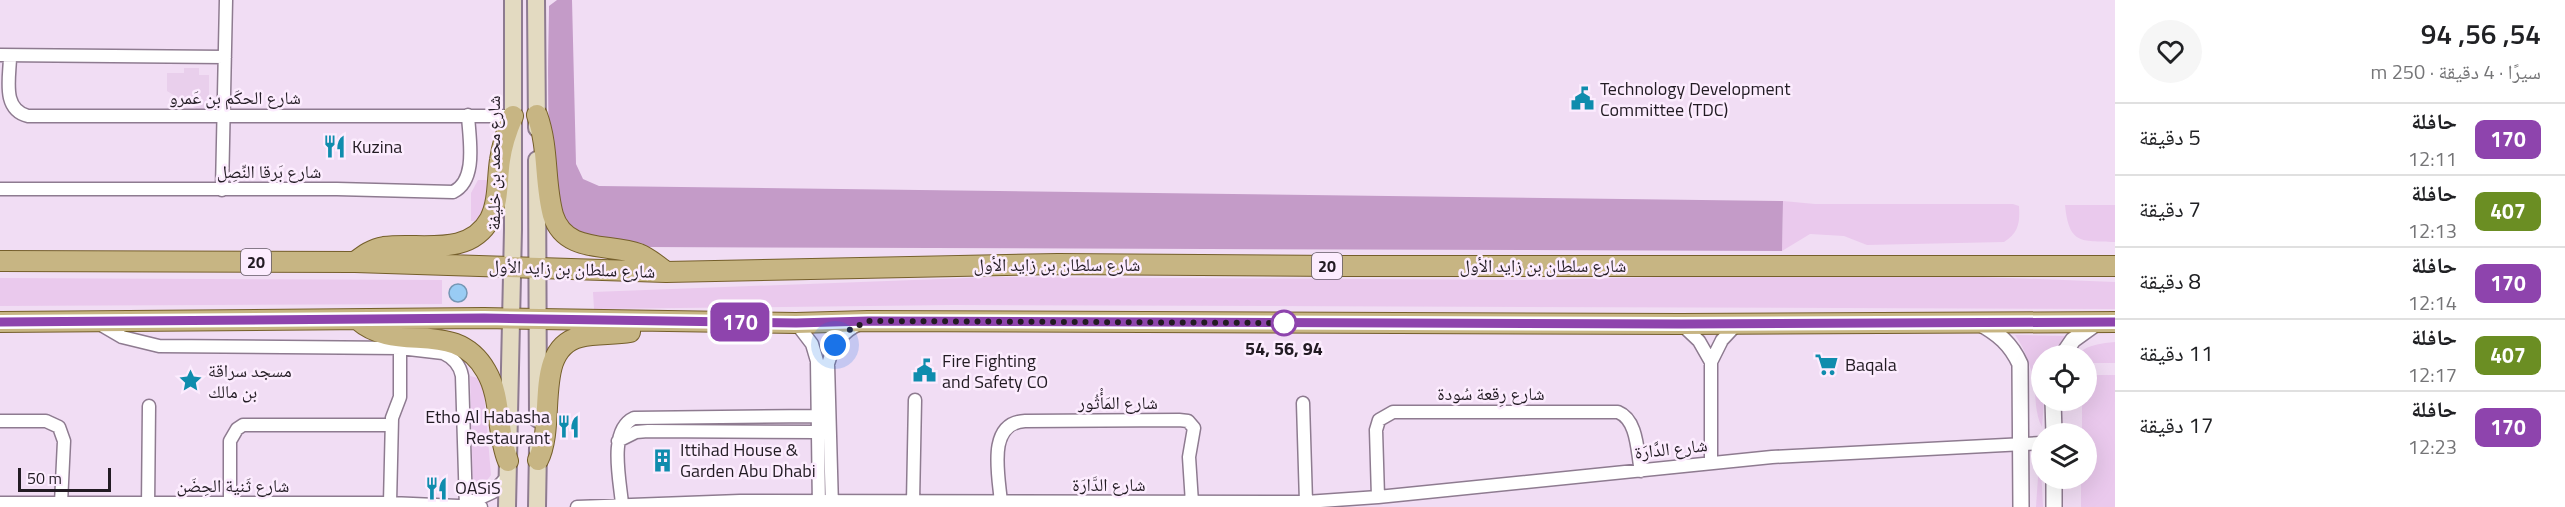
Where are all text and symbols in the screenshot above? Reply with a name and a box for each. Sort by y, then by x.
text: 54, 56, 94 [2421,12,2541,55]
button: heart [2139,20,2202,83]
text: سيرًا · 4 دقيقة · 250 m [2371,56,2541,87]
place label: Technology Development Committee (TDC) [1600,75,1791,123]
street label: شارع الحكَم بن عَمرو [169,84,301,111]
public building icon: Technology Development Committee (TDC) [1569,86,1595,112]
street label: شارع محمد بن خليفة [480,95,507,231]
text: حافلة [2411,104,2457,138]
text: 5 دقيقة [2139,120,2201,154]
text: 170 [2490,123,2526,155]
place label: Kuzina [352,133,402,160]
restaurant icon: Kuzina [321,134,347,160]
text: 12:11 [2408,143,2457,174]
street label: شارع بَرقا النِّصِل [217,158,321,185]
text: حافلة [2411,176,2457,210]
text: 7 دقيقة [2139,192,2201,226]
text: 407 [2490,195,2526,227]
text: 12:13 [2408,215,2457,246]
text: حافلة [2411,248,2457,282]
road number: 20 [241,249,271,275]
street label: شارع سلطان بن زايد الأول [974,251,1140,278]
street label: شارع سلطان بن زايد الأول [488,252,656,285]
street label: شارع سلطان بن زايد الأول [1460,252,1626,279]
road number: 20 [1312,253,1342,279]
text: 8 دقيقة [2139,264,2201,298]
text: 170 [2490,267,2526,299]
text: 12:14 [2408,287,2457,318]
line badge: 170 [706,302,774,342]
text: 170 [722,306,758,338]
marker: 54, 56, 94 [1271,310,1297,336]
text: حافلة [2411,320,2457,354]
your location [820,330,850,360]
place label: 54, 56, 94 [1245,335,1323,362]
text: 11 دقيقة [2139,336,2213,370]
text: 407 [2490,339,2526,371]
map controls [2031,345,2097,489]
button: locate [2031,345,2097,411]
place label: Fire Fighting and Safety CO [942,347,1048,395]
place label: Baqala [1845,351,1897,378]
supermarket icon: Baqala [1814,352,1840,378]
place label: مسجد سراقة بن مالك [208,357,292,405]
public building icon: Fire Fighting and Safety CO [911,358,937,384]
text: 12:17 [2408,359,2457,390]
place icon: مسجد سراقة بن مالك [177,368,203,394]
street label: شارع رِقعة سُودة [1437,380,1545,407]
street label: شارع المَأْثُور [1077,388,1158,416]
text: حافلة [2411,392,2457,426]
place label: Etho Al Habasha Restaurant [425,403,551,451]
text: 17 دقيقة [2139,408,2213,442]
text: 170 [2490,411,2526,443]
restaurant icon: Etho Al Habasha Restaurant [555,414,581,440]
button: layers [2031,423,2097,489]
street label: شارع الدَّارَة [1633,431,1709,466]
text: 12:23 [2408,431,2457,462]
place label: Ittihad House & Garden Abu Dhabi [680,436,816,484]
building icon: Ittihad House & Garden Abu Dhabi [649,447,675,473]
scale bar [18,465,111,492]
text: 50 m [27,466,62,490]
street label: شارع الدَّارَة [1072,471,1146,498]
street label: شارع ثَنية الحِضَن [177,472,289,499]
place label: OASiS [455,474,501,501]
restaurant icon: OASiS [424,475,450,501]

